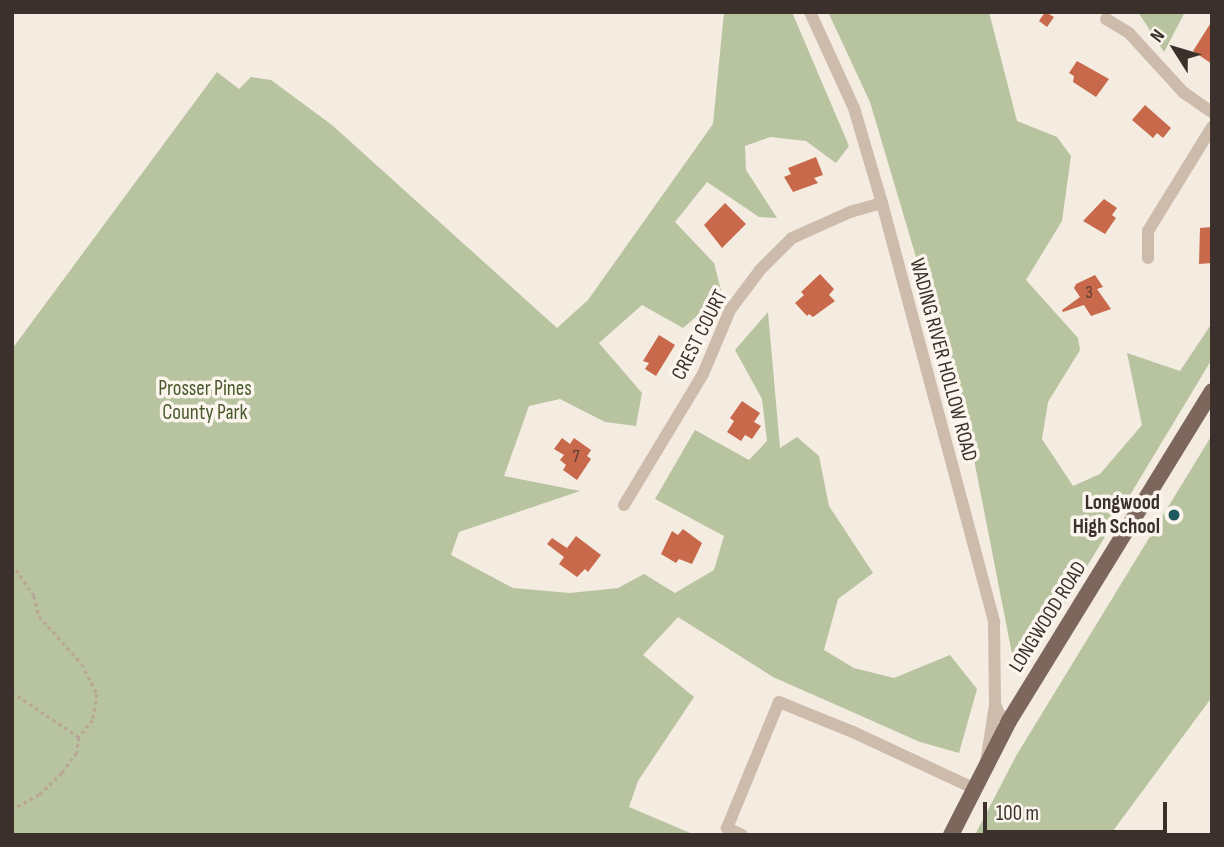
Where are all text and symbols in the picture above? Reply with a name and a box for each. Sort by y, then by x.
north arrow [1140,14,1210,84]
text: N [1146,25,1170,47]
street label: WADING RIVER HOLLOW ROAD [904,256,982,464]
house number: 3 [1085,282,1093,304]
street label: CREST COURT [667,286,733,384]
park label: Prosser Pines County Park [158,376,252,426]
house number: 7 [572,446,580,468]
place label: Longwood High School [1073,490,1160,540]
marker: Longwood High School [1166,507,1182,523]
street label: LONGWOOD ROAD [1004,557,1092,677]
scale bar [986,788,1170,832]
text: 100 m [996,801,1039,826]

